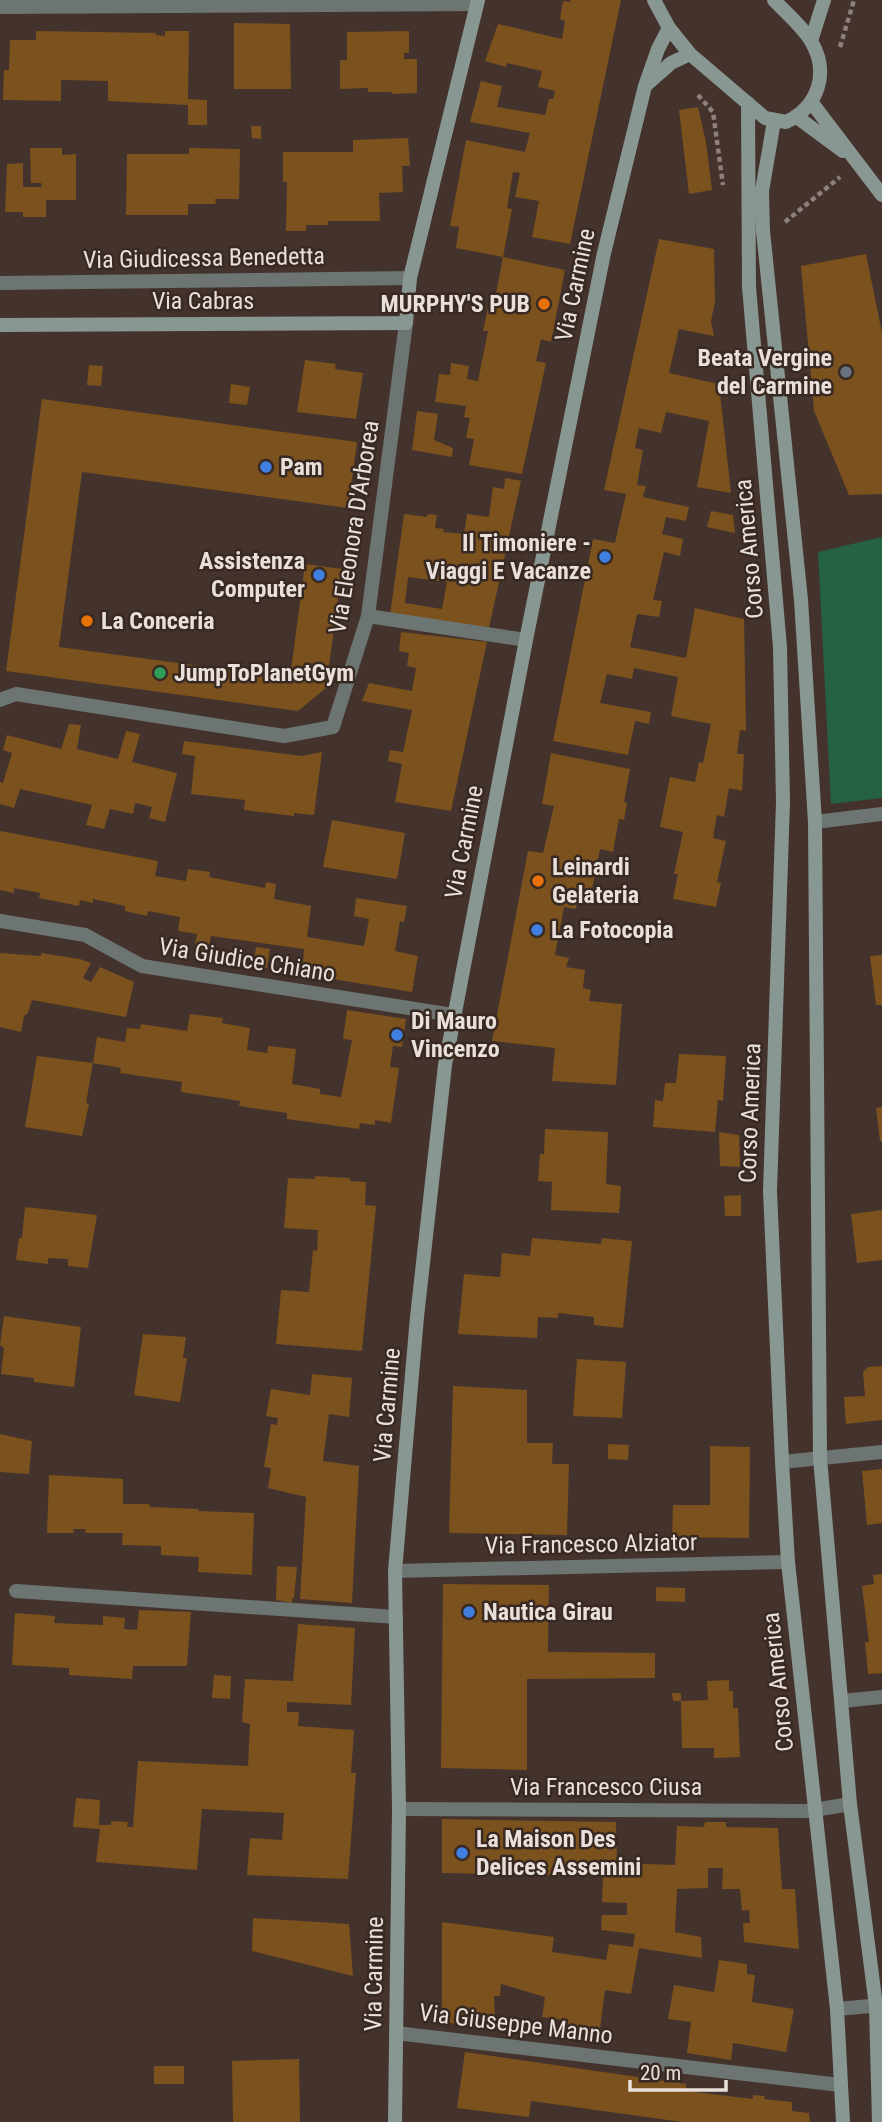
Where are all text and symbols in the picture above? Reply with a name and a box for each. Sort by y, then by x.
street label: Via Carmine [549,226,601,344]
street label: Via Giudicessa Benedetta [83,242,325,274]
street label: Via Cabras [152,287,254,315]
place label: MURPHY'S PUB [381,290,530,318]
marker: MURPHY'S PUB [536,296,552,312]
place label: Beata Vergine del Carmine [698,344,832,400]
marker: Beata Vergine del Carmine [838,364,854,380]
street label: Via Eleonora D'Arborea [323,418,385,636]
place label: Pam [280,453,323,481]
marker: Pam [258,459,274,475]
street label: Corso America [729,478,769,620]
place label: Il Timoniere - Viaggi E Vacanze [426,529,591,585]
place label: Assistenza Computer [199,547,305,603]
marker: Il Timoniere - Viaggi E Vacanze [597,549,613,565]
marker: Assistenza Computer [311,567,327,583]
place label: La Conceria [101,607,215,635]
marker: La Conceria [79,613,95,629]
place label: JumpToPlanetGym [174,659,354,687]
marker: JumpToPlanetGym [152,665,168,681]
street label: Via Carmine [439,783,489,901]
place label: Leinardi Gelateria [552,853,639,909]
marker: Leinardi Gelateria [530,873,546,889]
place label: La Fotocopia [551,916,674,944]
marker: La Fotocopia [529,922,545,938]
street label: Via Giudice Chiano [157,932,337,988]
place label: Di Mauro Vincenzo [411,1007,500,1063]
marker: Di Mauro Vincenzo [389,1027,405,1043]
street label: Corso America [734,1043,766,1183]
street label: Via Carmine [368,1347,406,1463]
street label: Via Francesco Alziator [485,1528,697,1560]
place label: Nautica Girau [483,1598,613,1626]
marker: Nautica Girau [461,1604,477,1620]
street label: Corso America [757,1611,799,1753]
street label: Via Francesco Ciusa [510,1773,702,1801]
place label: La Maison Des Delices Assemini [476,1825,641,1881]
marker: La Maison Des Delices Assemini [454,1845,470,1861]
street label: Via Carmine [359,1916,389,2032]
street label: Via Giuseppe Manno [418,1998,614,2050]
scale bar [630,2048,726,2092]
text: 20 m [640,2061,681,2085]

